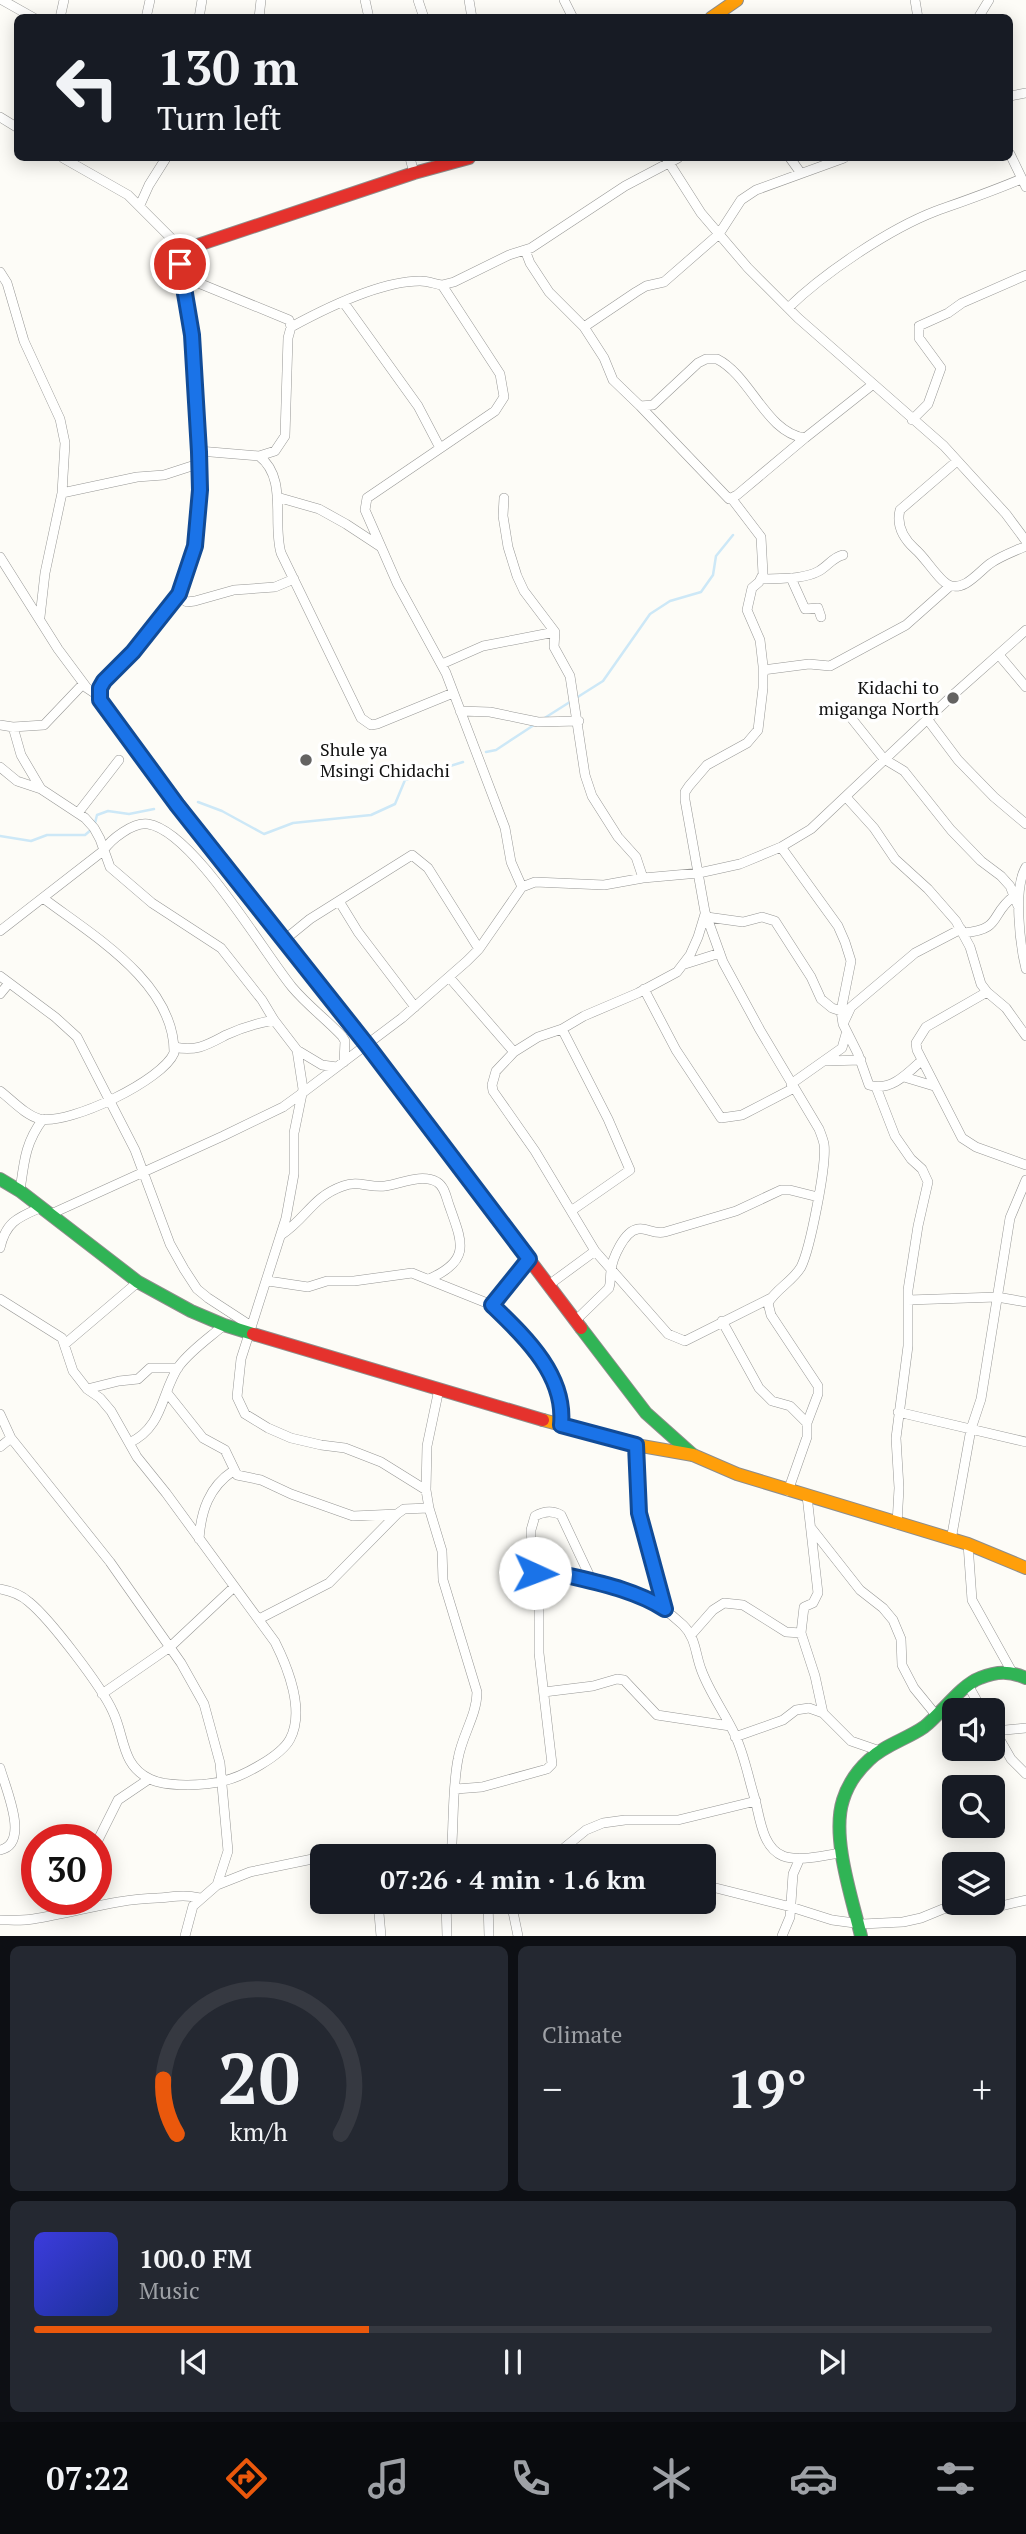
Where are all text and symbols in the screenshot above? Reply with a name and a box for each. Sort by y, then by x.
text: 130 m [157,34,299,99]
icon: left [42,42,133,133]
text: Turn left [157,97,281,139]
pin [150,234,210,294]
icon: arrive [161,245,199,283]
place label: Kidachi to miganga North [819,675,939,720]
marker: Kidachi to miganga North [945,690,961,706]
place label: Shule ya Msingi Chidachi [320,737,450,782]
marker: Shule ya Msingi Chidachi [298,752,314,768]
position arrow [498,1536,572,1610]
map controls [942,1698,1005,1915]
button: sound [942,1698,1005,1761]
button: search [942,1775,1005,1838]
speed limit sign: 30 [21,1824,112,1915]
button: layers [942,1852,1005,1915]
text: 07:26 · 4 min · 1.6 km [380,1862,646,1896]
text: Climate [542,2019,622,2050]
text: 20 [218,2029,300,2126]
text: 19° [727,2054,807,2123]
text: − [542,2064,562,2114]
text: + [972,2064,992,2114]
text: km/h [230,2115,288,2148]
text: 100.0 FM [139,2241,252,2275]
text: Music [139,2275,200,2306]
icon: previous [175,2343,213,2381]
icon: pause [494,2343,532,2381]
icon: next [813,2343,851,2381]
icon: directions [222,2454,271,2503]
icon: music [364,2454,413,2503]
icon: phone [506,2454,555,2503]
icon: climate [647,2454,696,2503]
icon: car [789,2454,838,2503]
icon: filters [931,2454,980,2503]
text: 07:22 [46,2457,130,2499]

